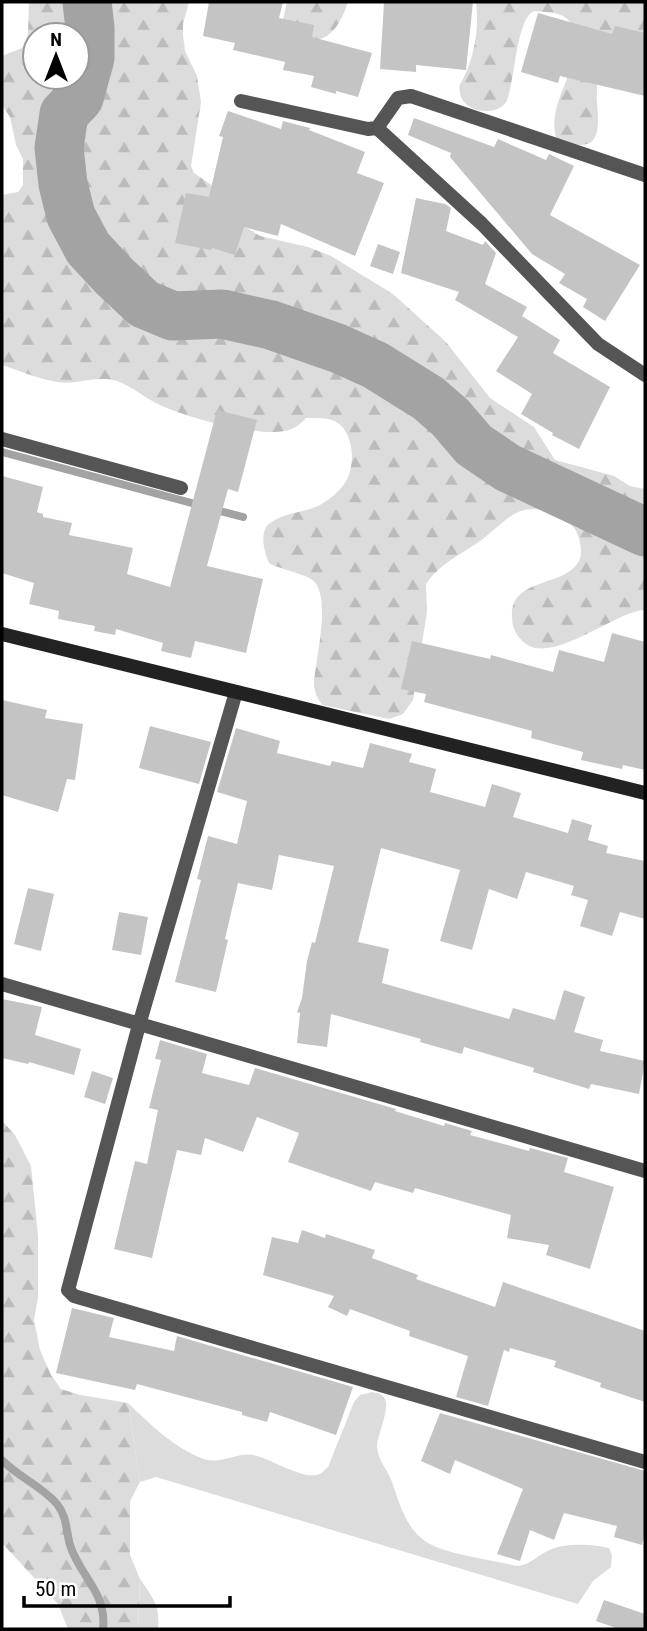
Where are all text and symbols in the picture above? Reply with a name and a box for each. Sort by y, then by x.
north arrow [21,21,91,91]
text: N [50,28,62,51]
scale bar [24,1564,231,1608]
text: 50 m [35,1577,76,1601]

